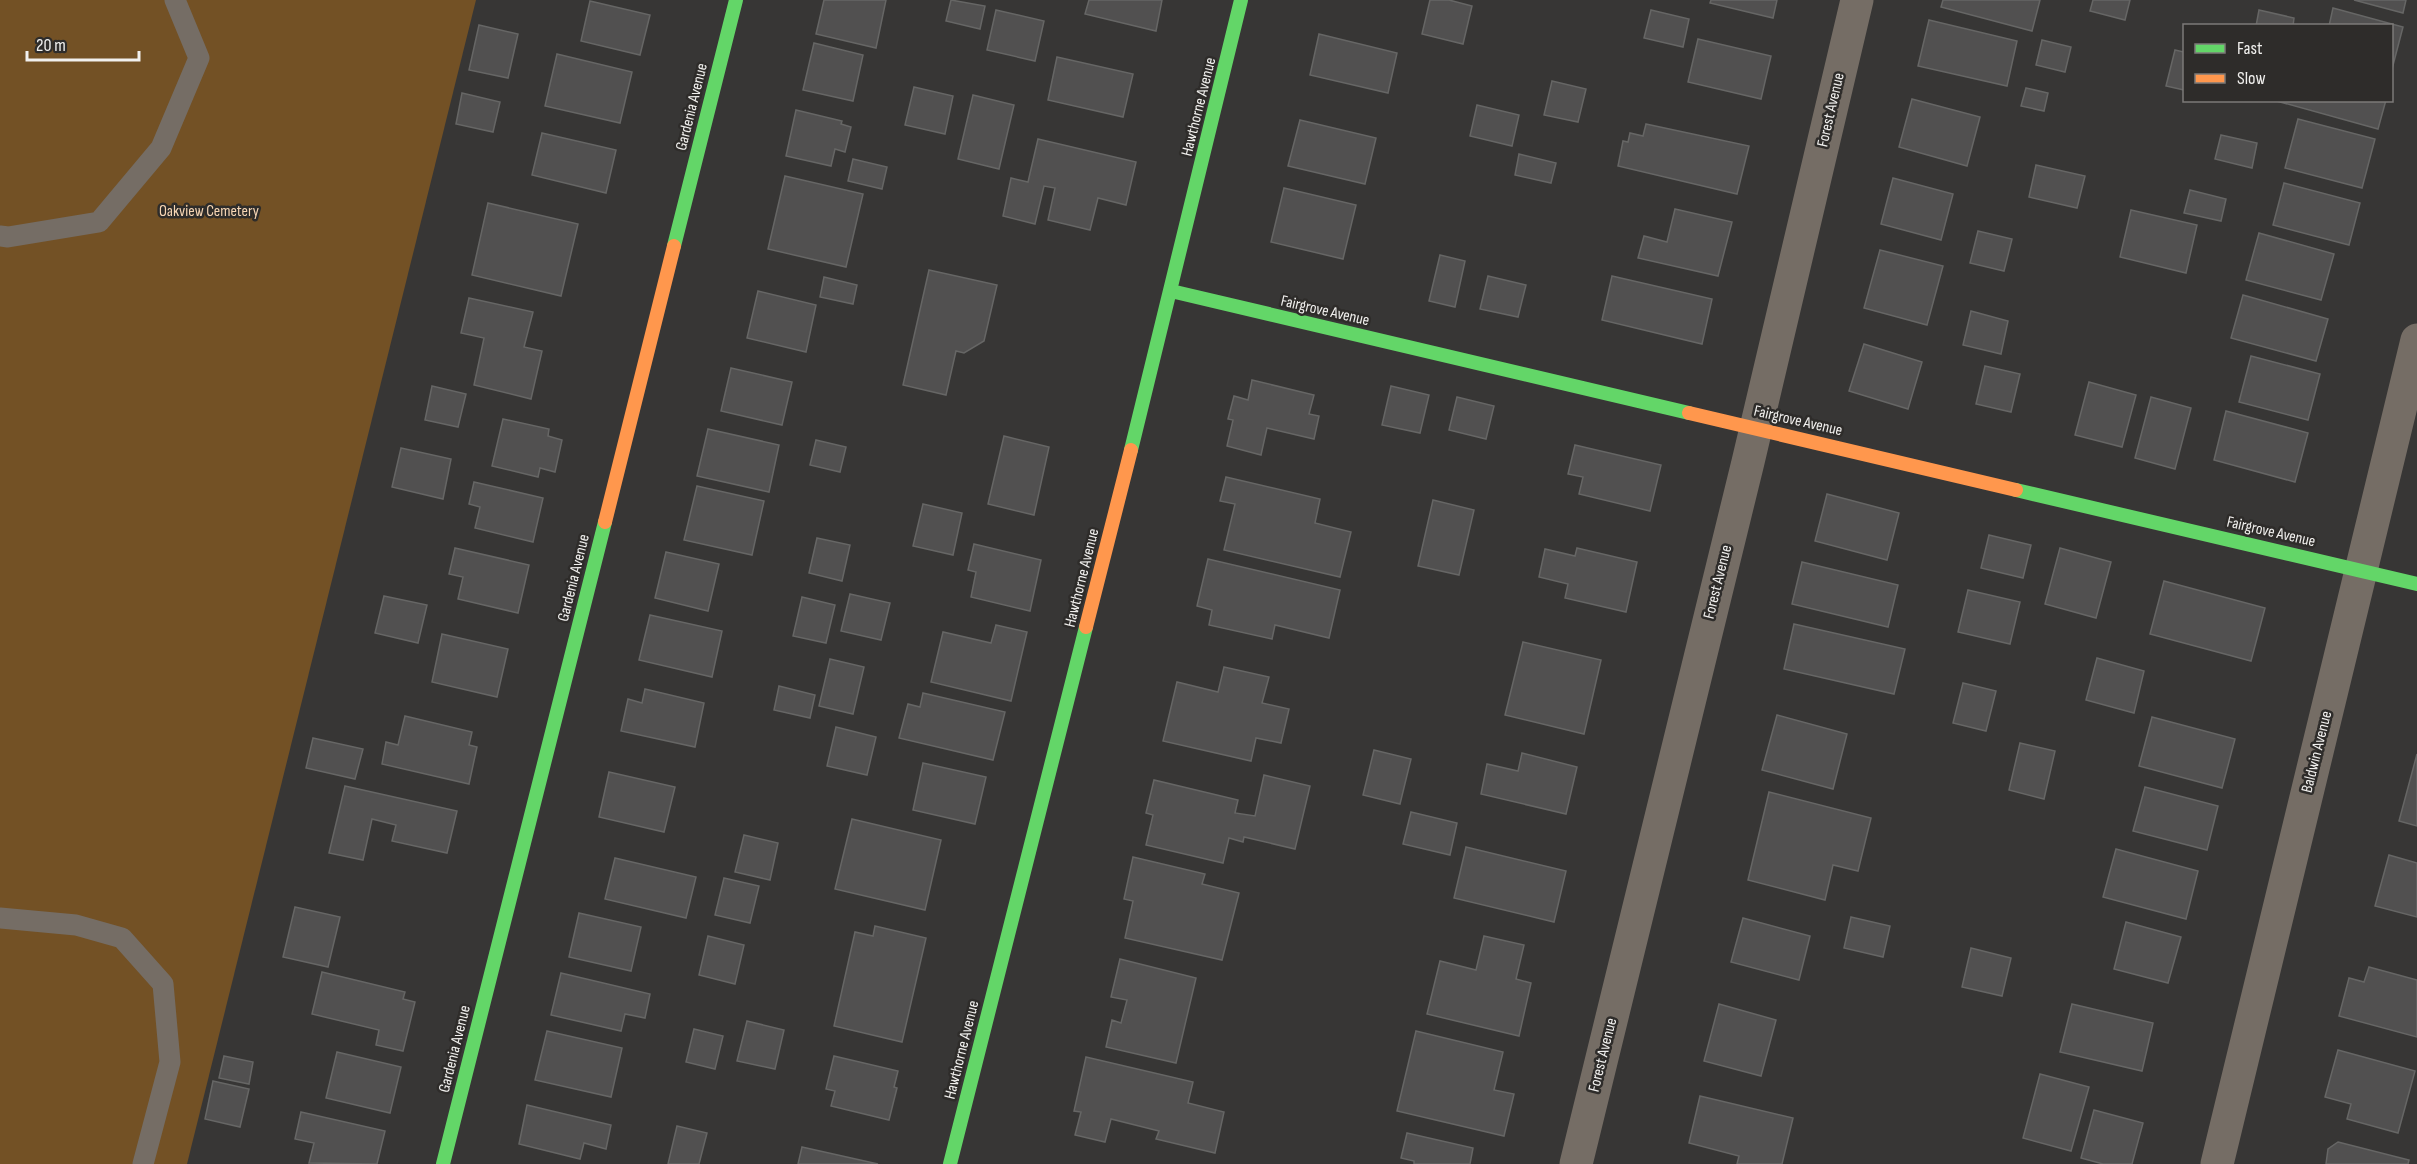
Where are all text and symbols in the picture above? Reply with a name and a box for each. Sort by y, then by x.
scale bar [27,24,140,62]
legend [2183,24,2393,102]
text: 20 m [36,35,66,56]
text: Fast [2237,38,2263,59]
street label: Hawthorne Avenue [1178,56,1220,158]
street label: Gardenia Avenue [672,61,712,153]
text: Slow [2237,68,2266,89]
street label: Forest Avenue [1813,71,1849,149]
park label: Oakview Cemetery [159,202,259,221]
street label: Fairgrove Avenue [1279,292,1371,330]
street label: Fairgrove Avenue [1752,402,1844,440]
street label: Fairgrove Avenue [2225,513,2317,551]
street label: Hawthorne Avenue [1061,527,1103,629]
street label: Gardenia Avenue [554,532,594,624]
street label: Forest Avenue [1700,543,1736,621]
street label: Baldwin Avenue [2298,709,2336,795]
street label: Hawthorne Avenue [941,999,983,1101]
street label: Gardenia Avenue [435,1003,475,1095]
street label: Forest Avenue [1585,1016,1621,1094]

